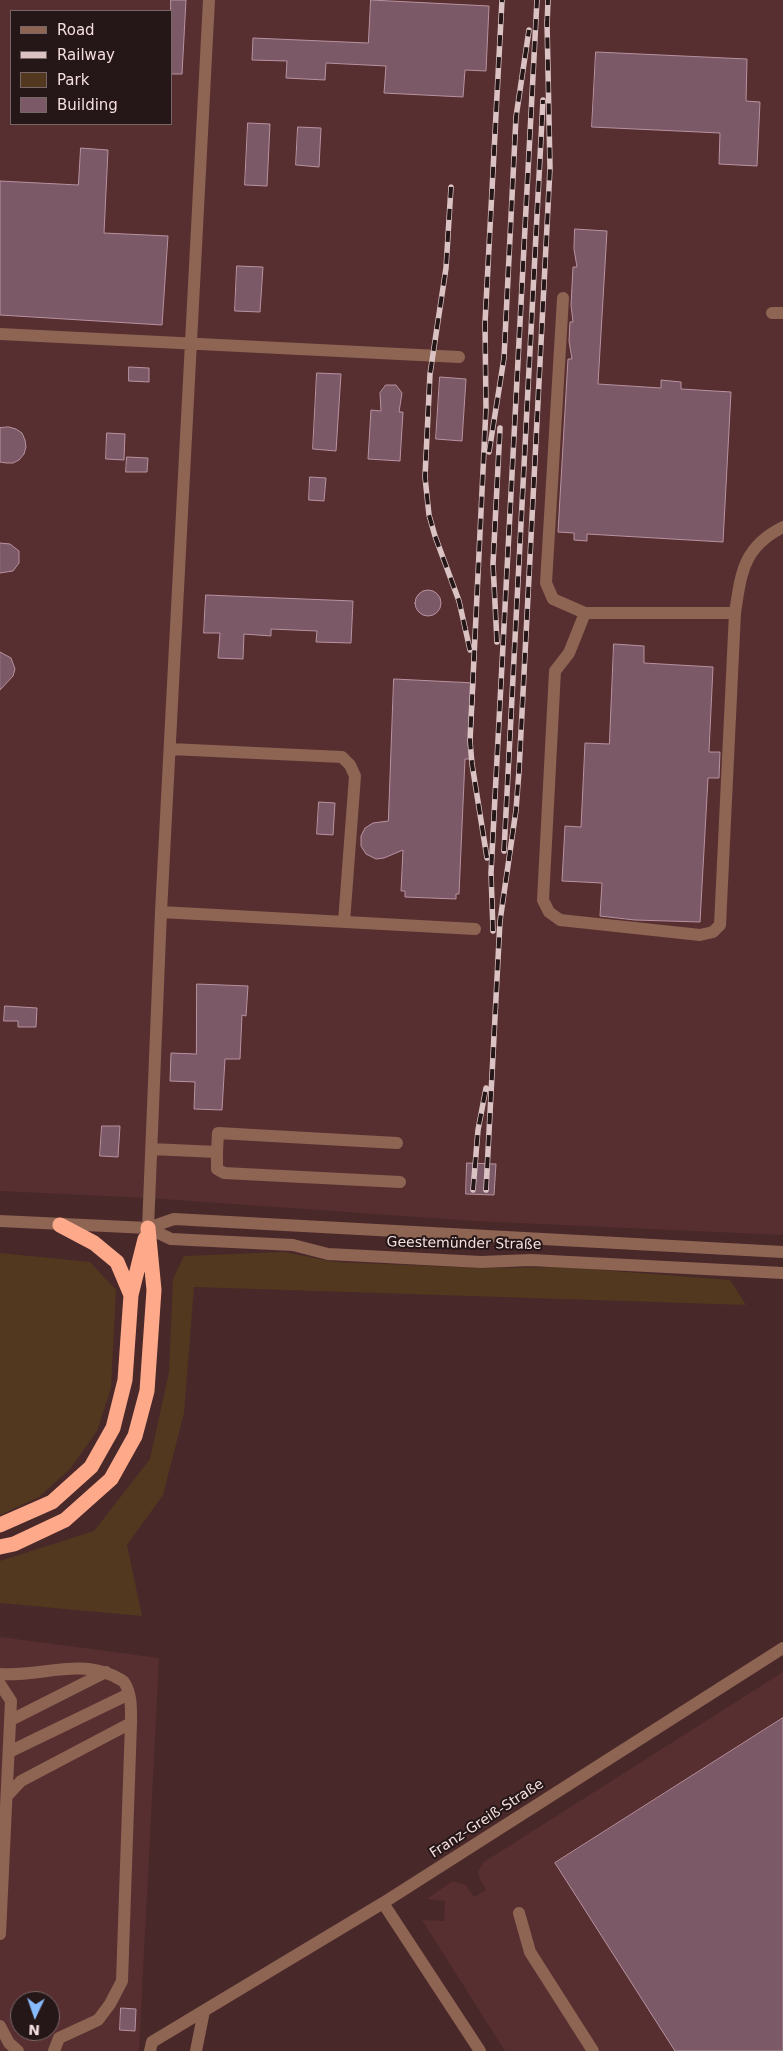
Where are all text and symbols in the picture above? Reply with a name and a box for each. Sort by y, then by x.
legend [10,10,172,125]
text: Road [57,21,95,39]
text: Railway [57,46,115,64]
text: Park [57,71,89,89]
text: Building [57,96,118,114]
street label: Geestemünder Straße [387,1234,541,1254]
street label: Franz-Greiß-Straße [427,1776,547,1862]
north arrow [10,1991,60,2041]
text: N [28,2022,41,2038]

